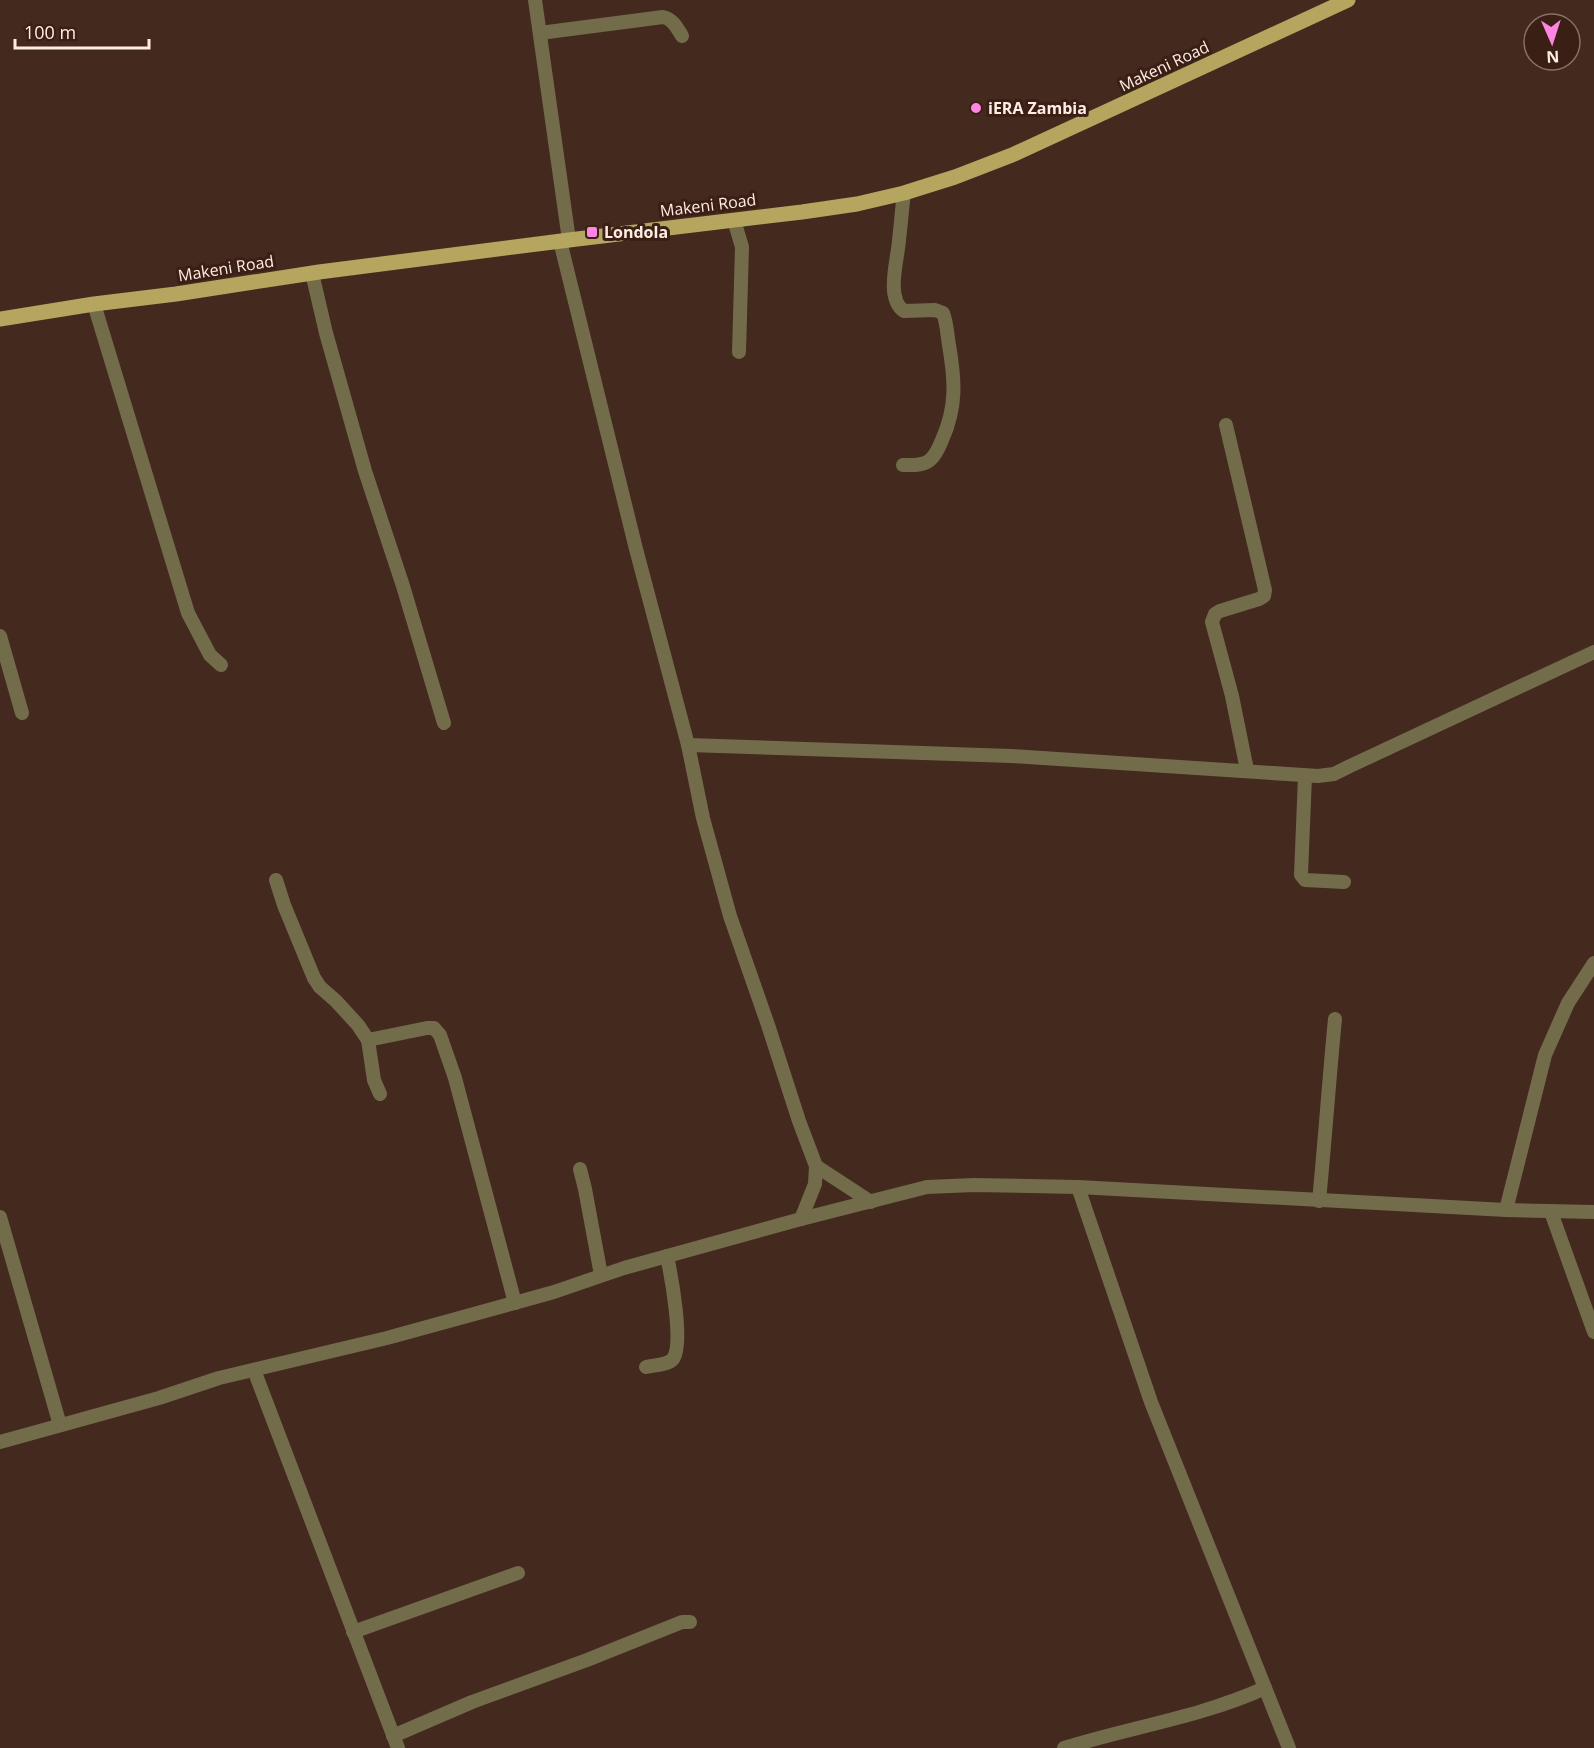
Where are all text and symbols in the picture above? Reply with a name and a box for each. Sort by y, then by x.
scale bar [15,12,148,50]
north arrow [1522,12,1582,72]
text: 100 m [24,20,76,44]
street label: Makeni Road [1115,36,1213,96]
text: N [1546,46,1560,68]
place label: iERA Zambia [988,97,1087,119]
marker: iERA Zambia [969,101,983,115]
street label: Makeni Road [659,188,757,222]
place label: Londola [604,221,668,243]
marker: Londola [585,225,599,239]
street label: Makeni Road [176,250,276,286]

